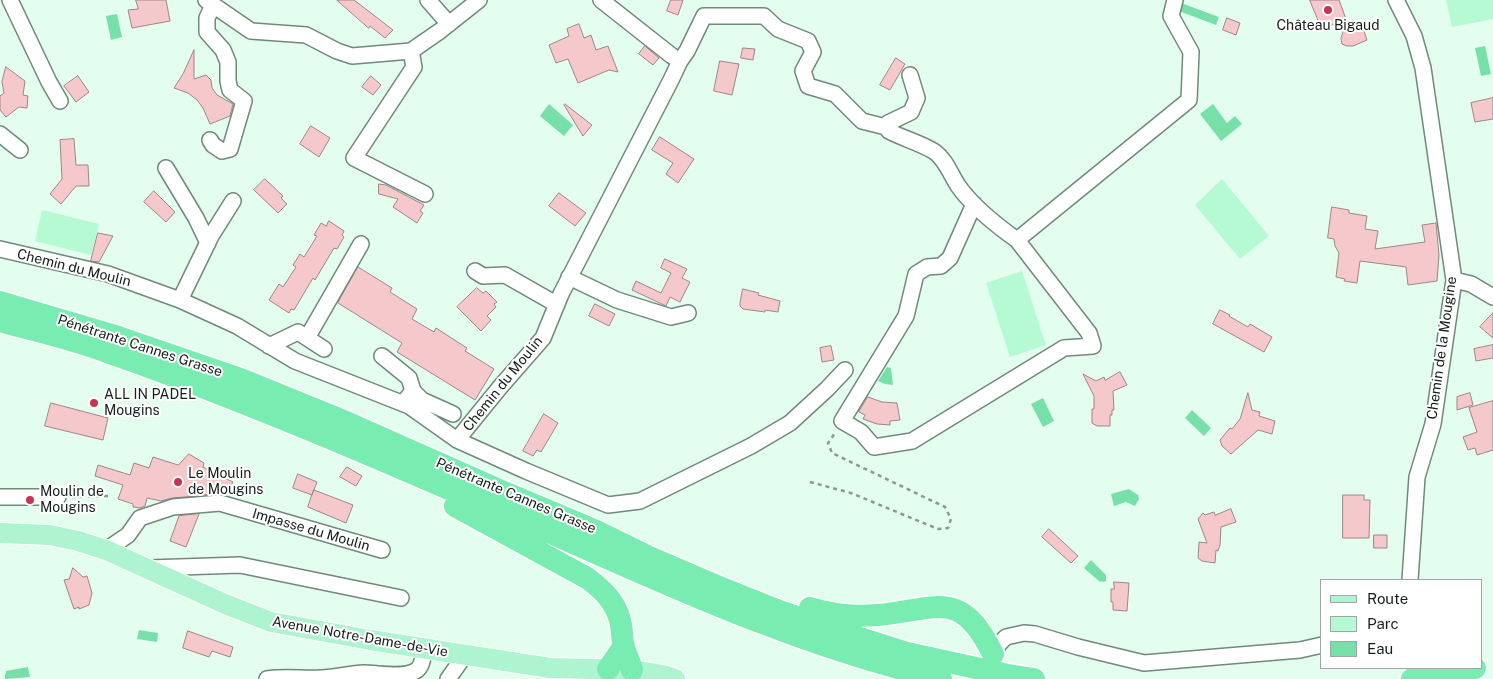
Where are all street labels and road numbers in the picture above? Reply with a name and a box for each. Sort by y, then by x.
street label: Chemin du Moulin [15,246,133,290]
street label: Chemin de la Mougine [1424,275,1460,421]
street label: Pénétrante Cannes Grasse [56,311,224,381]
street label: Chemin du Moulin [460,333,546,435]
street label: Pénétrante Cannes Grasse [433,455,599,537]
street label: Impasse du Moulin [250,505,372,555]
street label: Avenue Notre-Dame-de-Vie [271,613,449,661]

